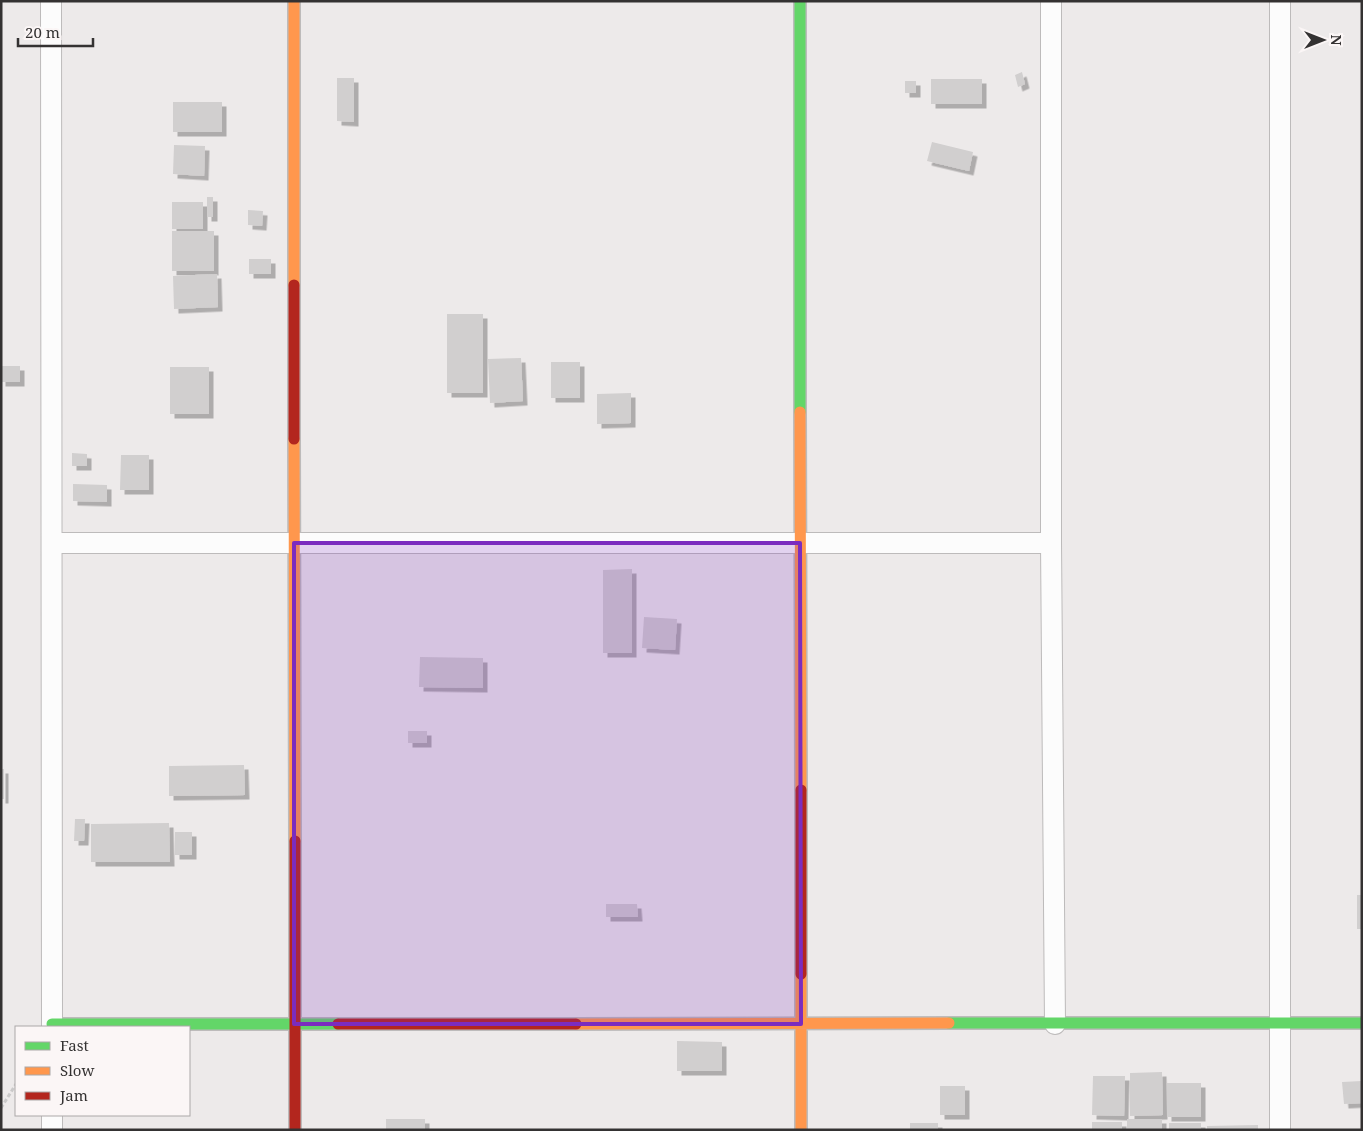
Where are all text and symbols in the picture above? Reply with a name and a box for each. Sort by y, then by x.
scale bar [18,15,92,47]
north arrow [1298,15,1348,65]
text: 20 m [25,22,60,42]
text: N [1327,34,1346,46]
legend [15,1026,190,1116]
text: Fast [60,1035,89,1055]
text: Slow [60,1060,94,1080]
text: Jam [59,1085,88,1105]

